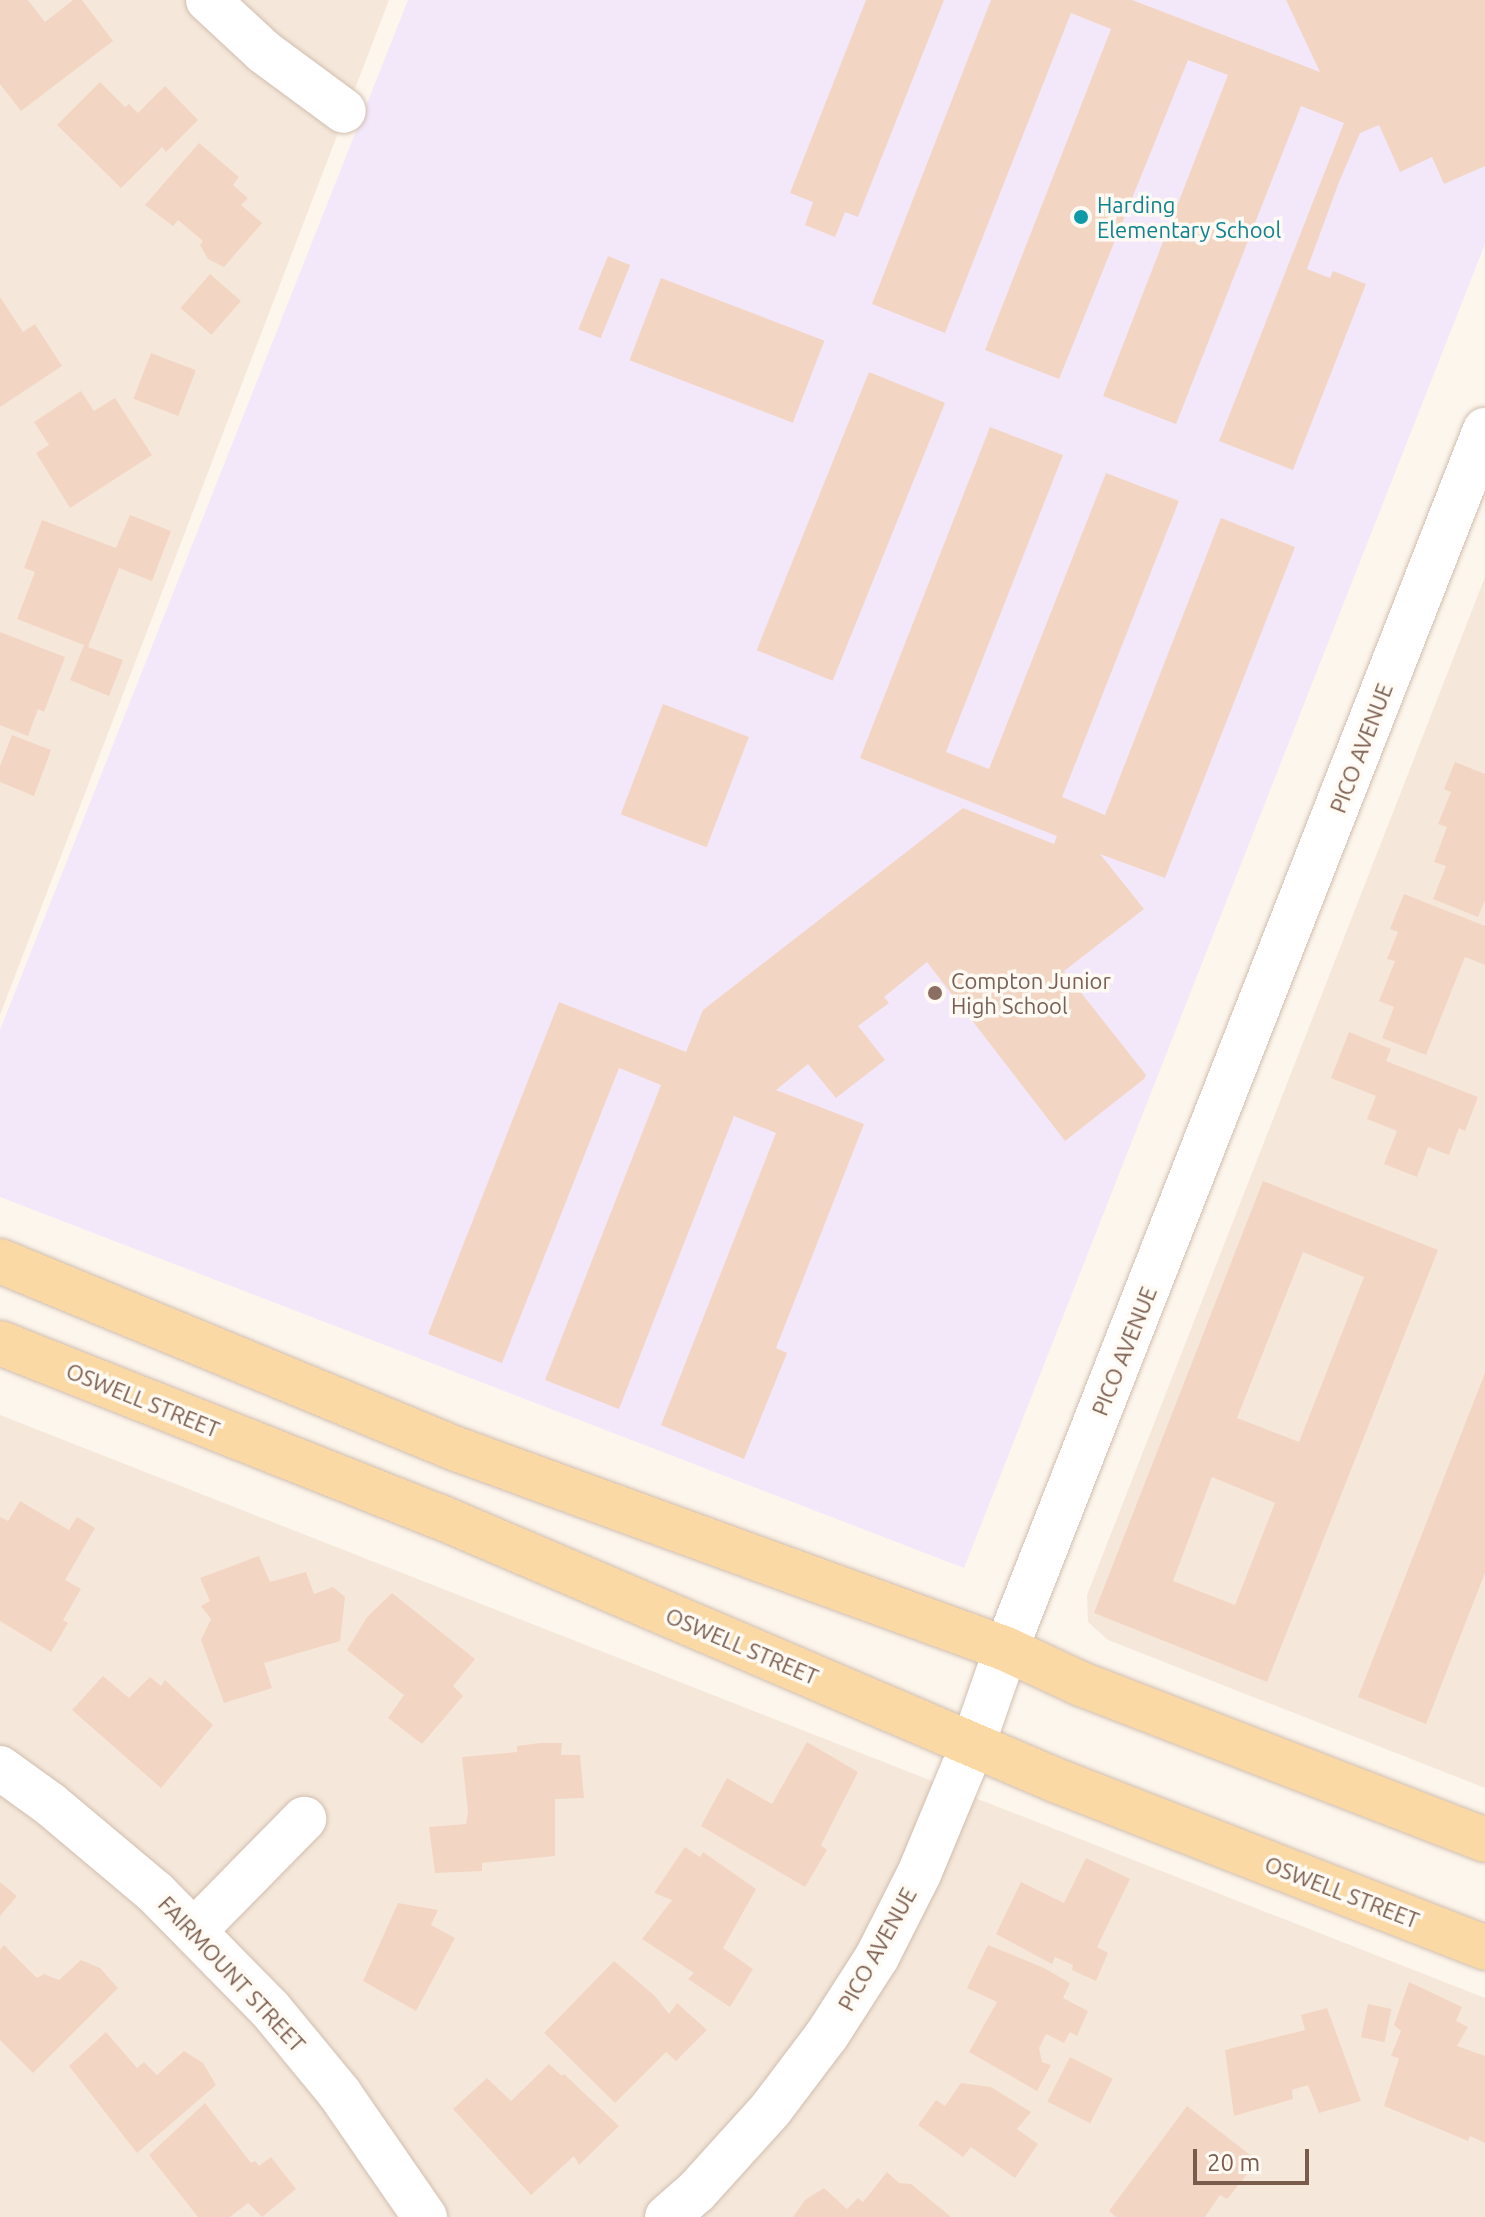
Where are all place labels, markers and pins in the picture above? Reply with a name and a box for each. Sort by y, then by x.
place label: Harding Elementary School [1097,191,1281,242]
marker: Harding Elementary School [1072,208,1090,226]
place label: Compton Junior High School [951,967,1111,1018]
marker: Compton Junior High School [926,984,944,1002]

